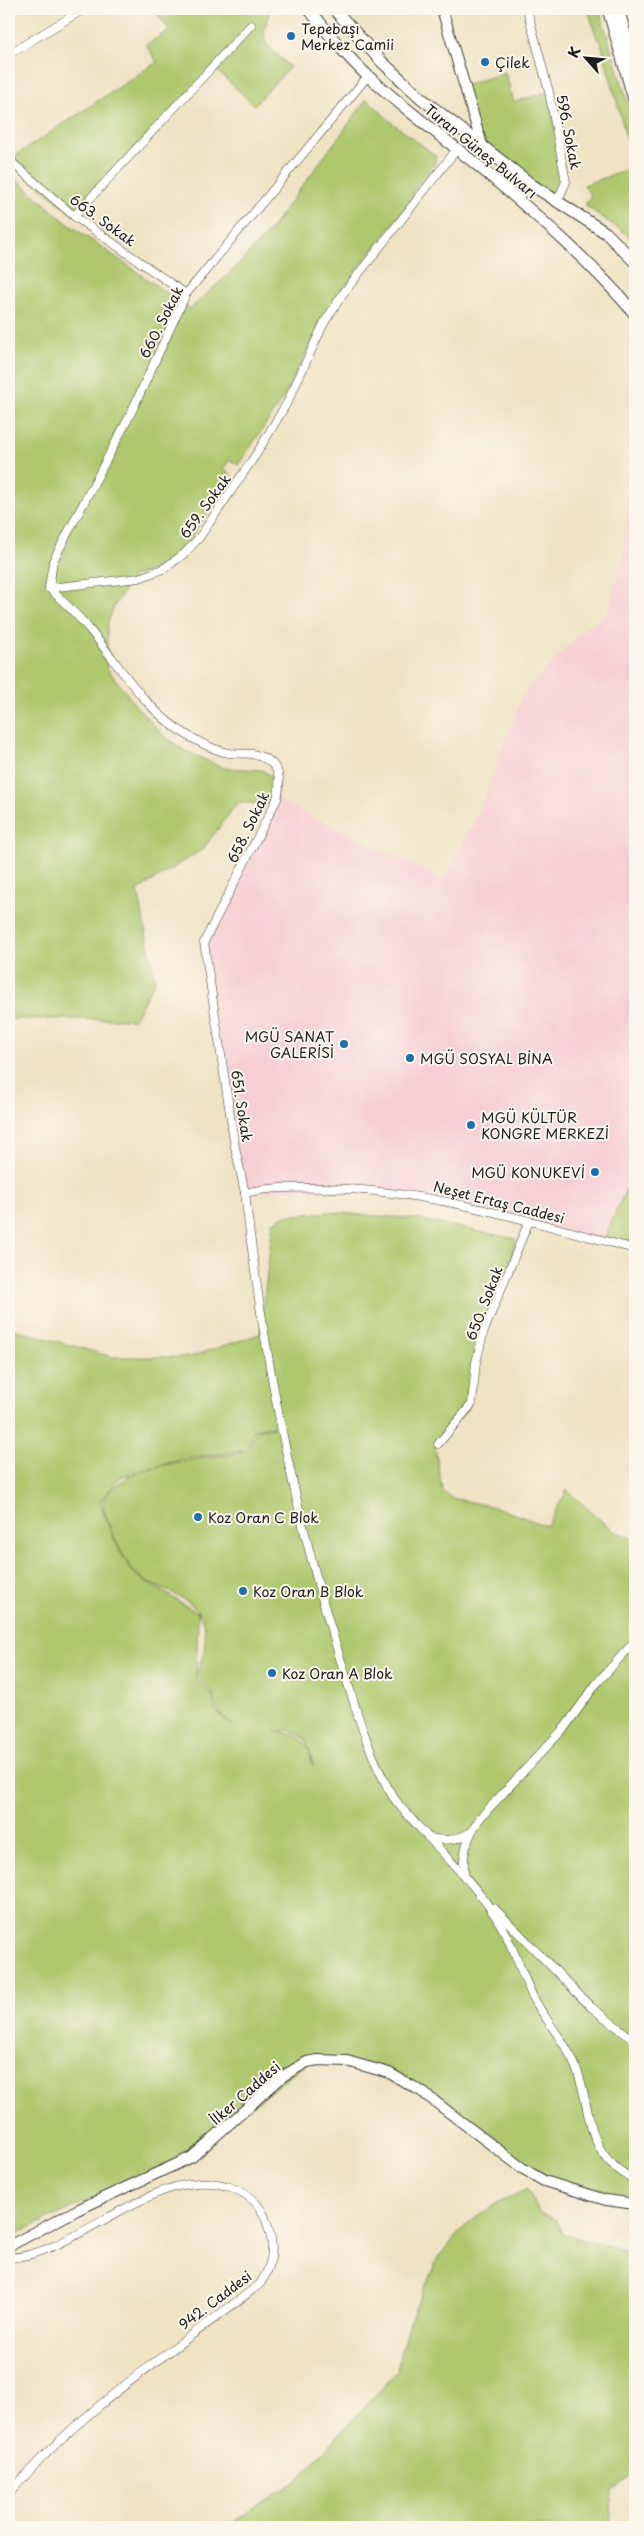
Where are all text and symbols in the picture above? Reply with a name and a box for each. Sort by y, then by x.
place label: Tepebaşı Merkez Camii [301,18,394,55]
marker: Tepebaşı Merkez Camii [285,30,297,42]
north arrow [562,32,612,82]
text: K [562,43,586,61]
place label: Çilek [495,52,530,73]
marker: Çilek [479,56,491,68]
street label: 596. Sokak [551,93,587,171]
street label: Turan Güneş Bulvarı [420,99,542,203]
street label: 663. Sokak [66,189,140,251]
street label: 660. Sokak [134,282,188,362]
street label: 659. Sokak [174,469,236,543]
street label: 658. Sokak [222,788,274,866]
place label: MGÜ SANAT GALERİSİ [245,1026,335,1063]
marker: MGÜ SANAT GALERİSİ [338,1038,350,1050]
place label: MGÜ SOSYAL BİNA [420,1048,553,1069]
marker: MGÜ SOSYAL BİNA [404,1052,416,1064]
street label: 651. Sokak [226,1068,258,1144]
place label: MGÜ KÜLTÜR KONGRE MERKEZİ [481,1107,609,1144]
marker: MGÜ KÜLTÜR KONGRE MERKEZİ [465,1119,477,1131]
place label: MGÜ KONUKEVİ [471,1162,585,1183]
marker: MGÜ KONUKEVİ [589,1166,601,1178]
street label: Neşet Ertaş Caddesi [431,1176,567,1228]
street label: 650. Sokak [460,1263,508,1343]
place label: Koz Oran C Blok [208,1507,319,1528]
marker: Koz Oran C Blok [192,1511,204,1523]
place label: Koz Oran B Blok [253,1581,364,1602]
marker: Koz Oran B Blok [237,1585,249,1597]
place label: Koz Oran A Blok [282,1663,393,1684]
marker: Koz Oran A Blok [266,1667,278,1679]
street label: İlker Caddesi [205,2056,285,2130]
street label: 942. Caddesi [174,2265,256,2334]

